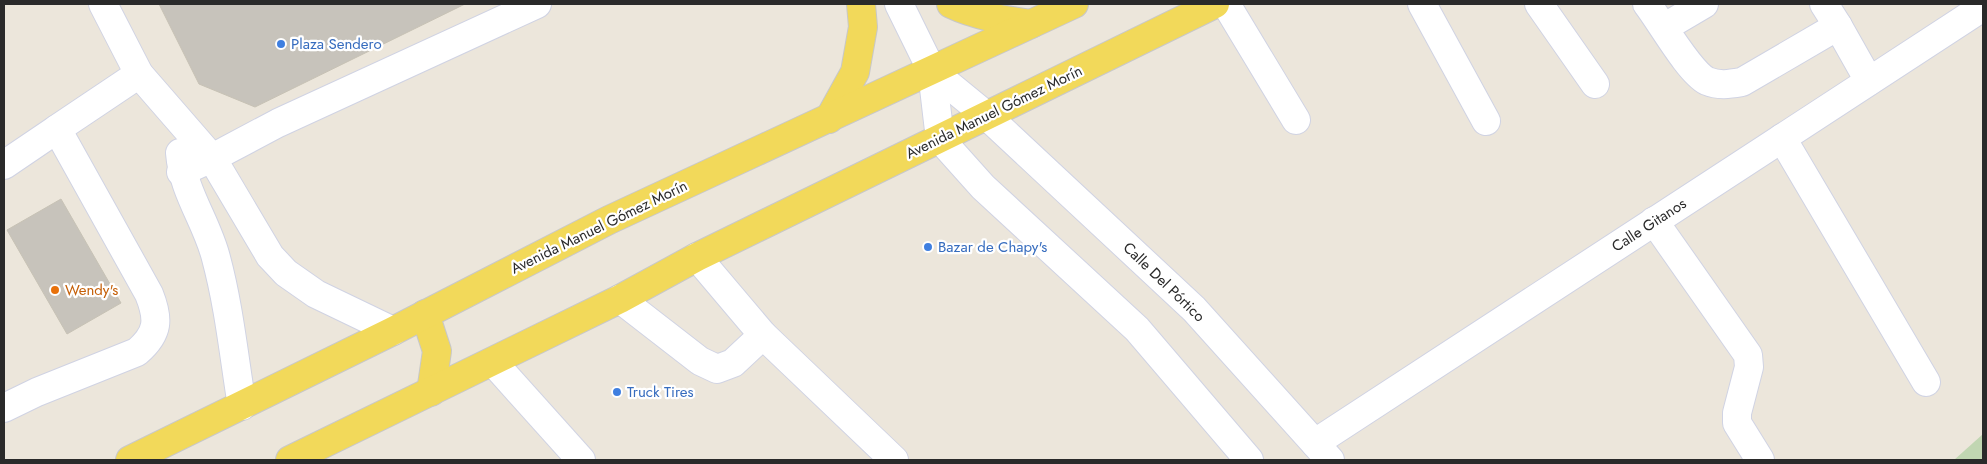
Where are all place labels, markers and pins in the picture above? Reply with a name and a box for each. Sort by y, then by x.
place label: Plaza Sendero [291,33,382,55]
marker: Plaza Sendero [275,38,287,50]
place label: Bazar de Chapy's [938,236,1047,258]
marker: Bazar de Chapy's [922,241,934,253]
place label: Wendy's [65,279,118,301]
marker: Wendy's [49,284,61,296]
place label: Truck Tires [627,381,694,403]
marker: Truck Tires [611,386,623,398]

